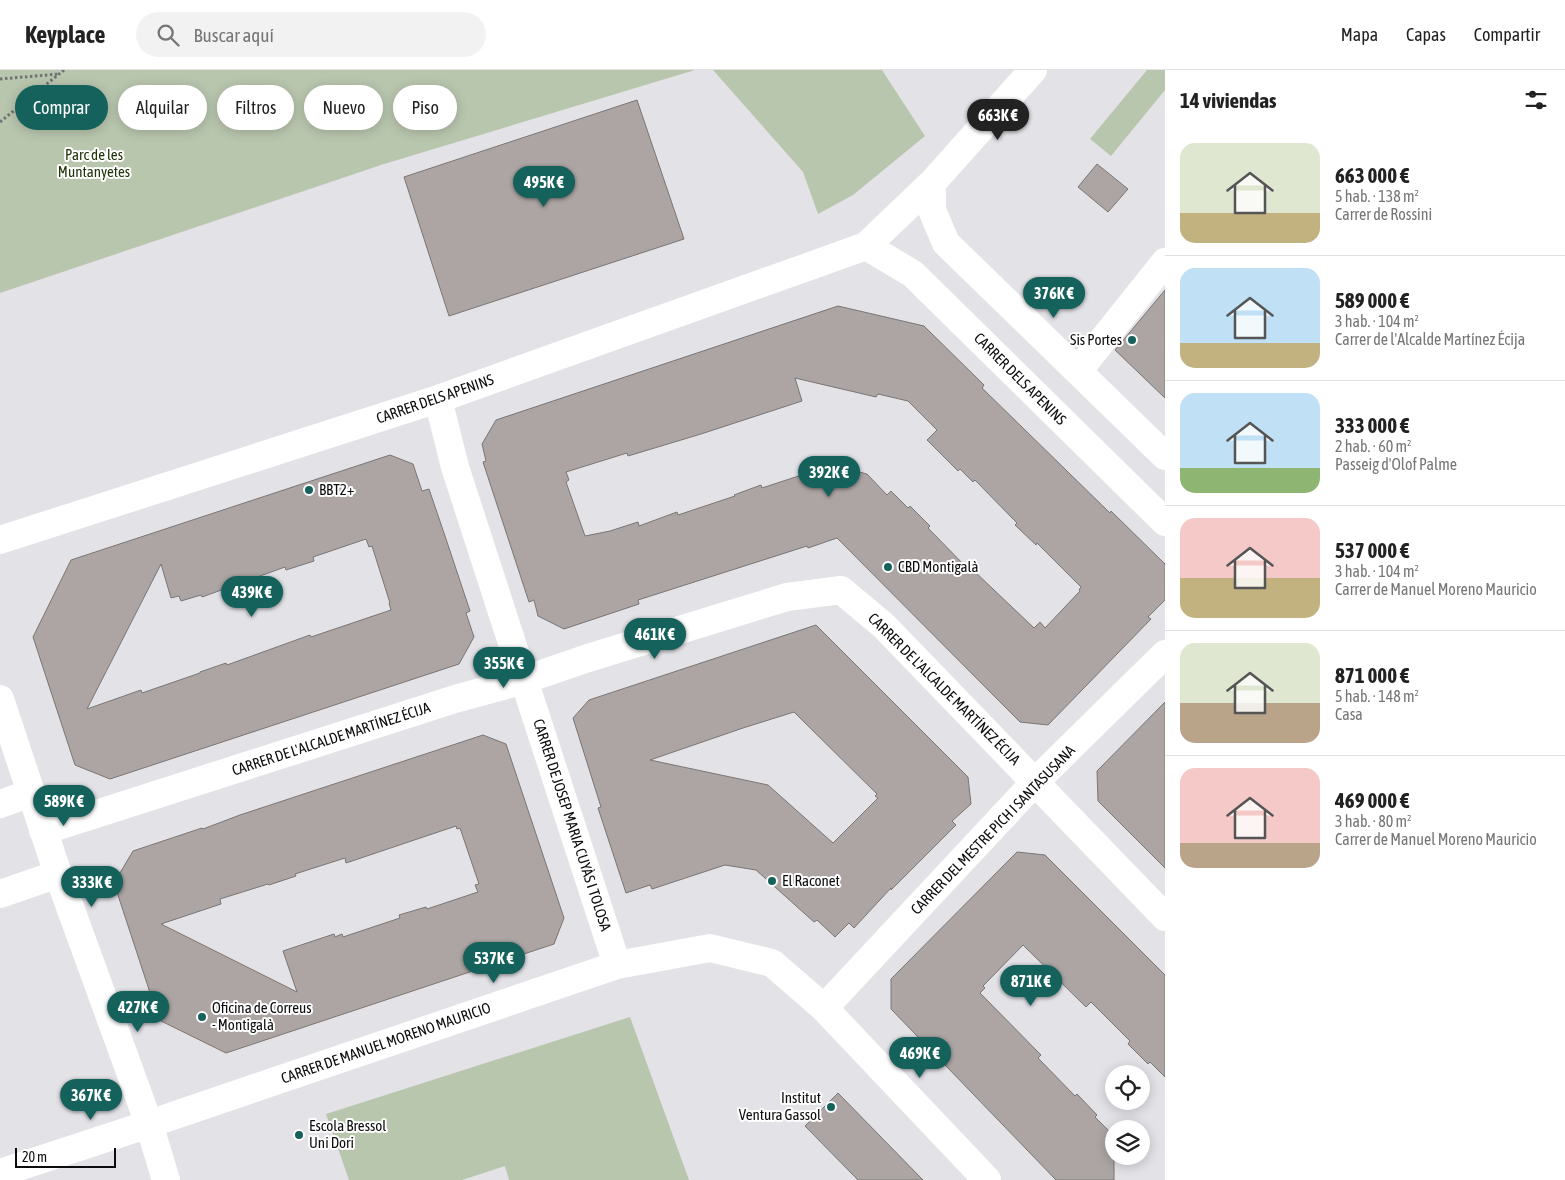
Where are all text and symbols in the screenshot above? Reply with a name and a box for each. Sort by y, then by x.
search box [136,12,486,57]
text: Keyplace [25,21,106,48]
icon: search [154,21,182,49]
text: Buscar aquí [194,24,274,46]
text: Mapa [1341,24,1378,45]
text: Capas [1406,24,1446,45]
text: Compartir [1474,24,1540,45]
chip: Comprar [15,85,108,130]
chip: Alquilar [118,85,207,130]
chip: Filtros [217,85,294,130]
chip: Nuevo [304,85,383,130]
chip: Piso [393,85,457,130]
icon: filters [1522,86,1550,114]
text: 14 viviendas [1180,88,1276,112]
pin: 663K € [957,98,1039,141]
text: 663K € [978,106,1018,124]
park label: Parc de les Muntanyetes [58,146,130,180]
icon: home [1220,163,1280,223]
text: 663 000 € [1335,163,1409,187]
pin: 495K € [503,166,585,208]
text: 495K € [524,173,564,191]
text: 5 hab. · 138 m² [1335,187,1419,205]
text: Carrer de Rossini [1335,205,1432,223]
pin: 376K € [1013,276,1095,319]
text: 376K € [1034,284,1074,302]
icon: home [1220,288,1280,348]
text: 589 000 € [1335,288,1409,312]
text: 3 hab. · 104 m² [1335,312,1419,330]
street label: CARRER DELS APENINS [971,329,1070,428]
text: Carrer de l'Alcalde Martínez Écija [1335,330,1525,348]
place label: Sis Portes [1070,331,1122,348]
marker: Sis Portes [1126,334,1138,346]
street label: CARRER DELS APENINS [374,370,496,427]
icon: home [1220,413,1280,473]
text: 333 000 € [1335,413,1409,437]
text: 2 hab. · 60 m² [1335,437,1411,455]
text: Passeig d'Olof Palme [1335,455,1457,473]
pin: 392K € [788,456,870,498]
text: 392K € [809,463,849,481]
place label: BBT2+ [319,481,355,498]
marker: BBT2+ [303,484,315,496]
icon: home [1220,538,1280,598]
text: 537 000 € [1335,538,1409,562]
place label: CBD Montigalà [898,558,979,575]
marker: CBD Montigalà [882,561,894,573]
text: 3 hab. · 104 m² [1335,562,1419,580]
pin: 439K € [211,576,293,618]
text: Carrer de Manuel Moreno Mauricio [1335,580,1537,598]
text: 439K € [232,583,272,601]
street label: CARRER DE L'ALCALDE MARTÍNEZ ÉCIJA [865,609,1024,768]
pin: 461K € [614,618,696,660]
text: 461K € [635,625,675,643]
pin: 355K € [463,646,545,689]
text: 355K € [484,654,524,672]
icon: home [1220,663,1280,723]
text: 871 000 € [1335,663,1409,687]
text: 5 hab. · 148 m² [1335,687,1419,705]
street label: CARRER DE L'ALCALDE MARTÍNEZ ÉCIJA [230,698,433,779]
text: Casa [1335,705,1363,723]
street label: CARRER DE JOSEP MARIA CUYÀS I TOLOSA [530,717,615,934]
street label: CARRER DEL MESTRE PICH I SANTASUSANA [907,741,1079,918]
pin: 589K € [23,784,105,827]
icon: home [1220,788,1280,848]
text: 469 000 € [1335,788,1409,812]
text: 589K € [44,792,84,810]
text: 3 hab. · 80 m² [1335,812,1411,830]
text: Carrer de Manuel Moreno Mauricio [1335,830,1537,848]
pin: 333K € [51,866,133,908]
place label: El Raconet [782,872,840,889]
text: 333K € [72,873,112,891]
marker: El Raconet [766,875,778,887]
pin: 537K € [453,942,535,984]
text: 537K € [474,949,514,967]
pin: 871K € [990,964,1072,1007]
text: 871K € [1011,972,1051,990]
pin: 427K € [97,990,179,1033]
text: 427K € [118,998,158,1016]
place label: Oficina de Correus - Montigalà [212,999,312,1033]
street label: CARRER DE MANUEL MORENO MAURICIO [279,999,493,1086]
marker: Oficina de Correus - Montigalà [196,1011,208,1023]
pin: 469K € [879,1036,961,1079]
text: 469K € [900,1044,940,1062]
map controls [1105,1065,1150,1165]
button: locate [1105,1065,1150,1110]
pin: 367K € [50,1078,132,1121]
text: 367K € [71,1086,111,1104]
place label: Institut Ventura Gassol [739,1089,821,1123]
marker: Institut Ventura Gassol [825,1101,837,1113]
place label: Escola Bressol Uni Dori [309,1117,386,1151]
button: layers [1105,1120,1150,1165]
marker: Escola Bressol Uni Dori [293,1129,305,1141]
scale bar [15,1145,116,1168]
text: 20 m [22,1149,47,1165]

